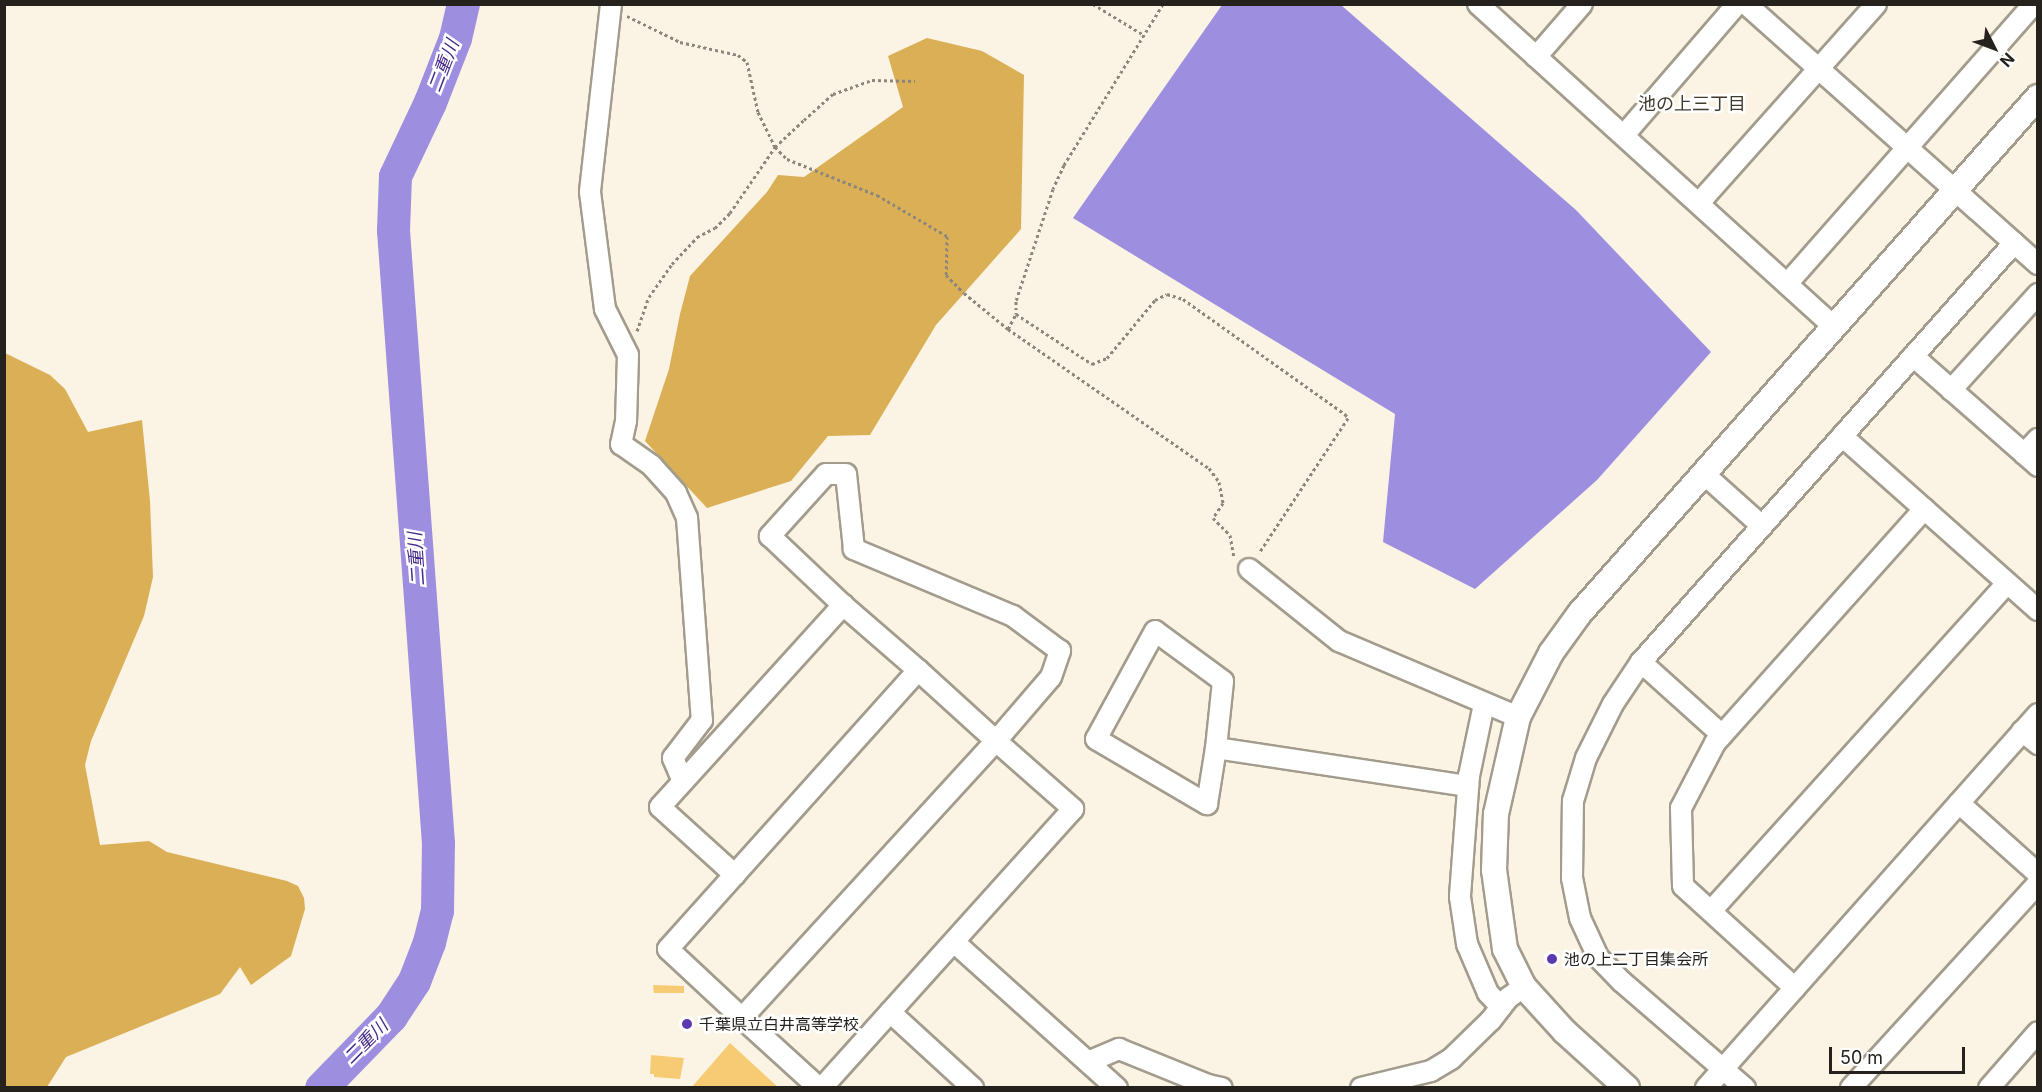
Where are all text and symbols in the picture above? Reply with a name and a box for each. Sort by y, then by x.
north arrow [1964,18,2024,78]
water label: 二重川 [424,37,464,95]
text: N [1996,49,2019,71]
district label: 池の上三丁目 [1638,93,1746,115]
water label: 二重川 [404,531,430,587]
place label: 池の上二丁目集会所 [1564,949,1708,969]
marker: 池の上二丁目集会所 [1545,952,1559,966]
place label: 千葉県立白井高等学校 [699,1014,859,1034]
water label: 二重川 [339,1015,393,1069]
marker: 千葉県立白井高等学校 [680,1017,694,1031]
scale bar [1832,1035,1968,1073]
text: 50 m [1840,1047,1883,1068]

